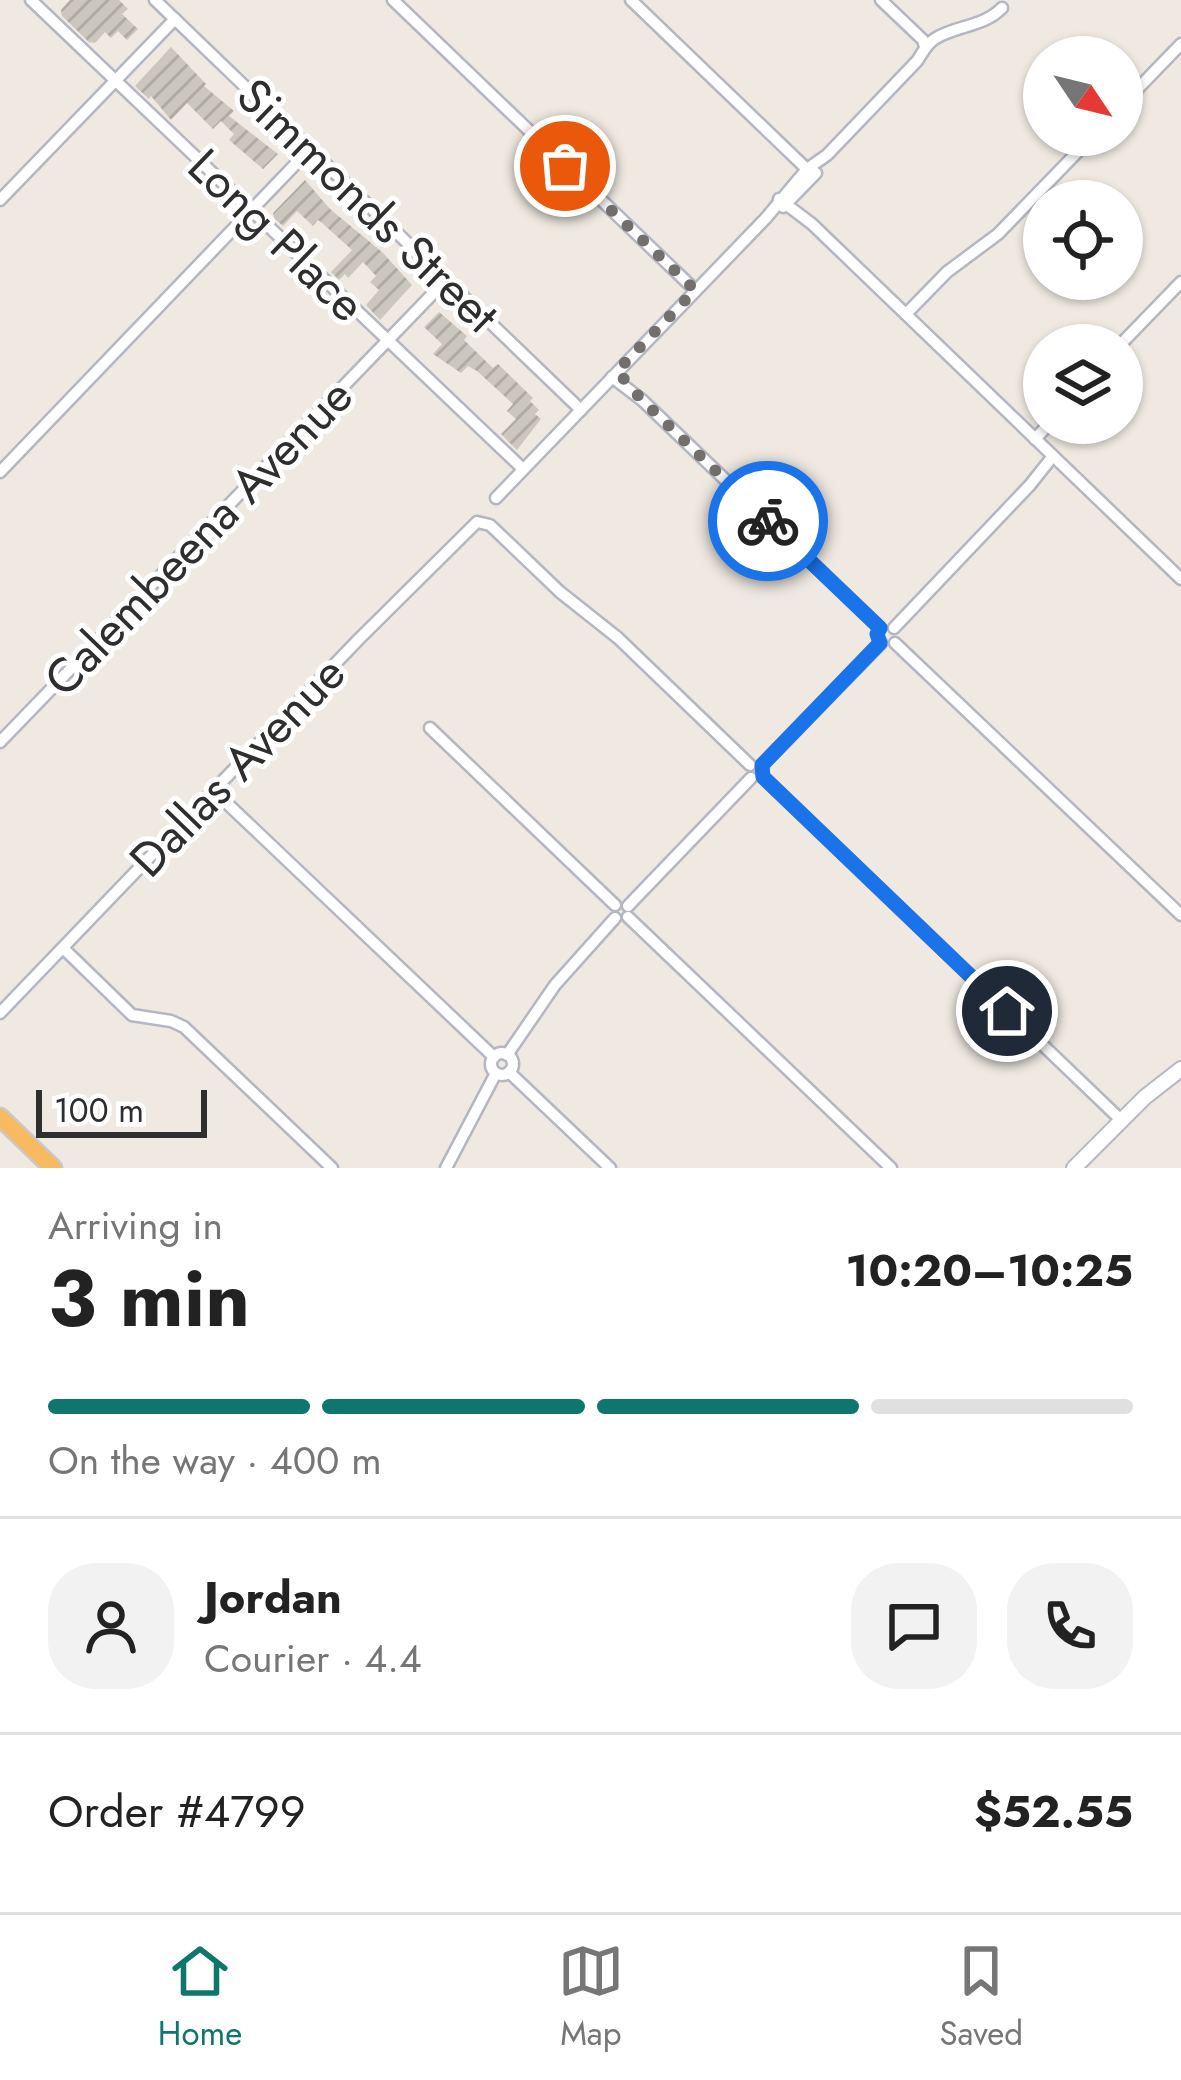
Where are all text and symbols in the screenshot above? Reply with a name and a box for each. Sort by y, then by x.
north arrow [1023,36,1143,156]
map controls [1023,36,1143,444]
street label: Simmonds Street [221,62,514,349]
pin [514,115,616,217]
street label: Long Place [173,133,381,338]
icon: bag [532,133,598,199]
button: locate [1023,180,1143,300]
button: layers [1023,324,1143,444]
street label: Calembeena Avenue [28,363,368,712]
courier [708,461,828,581]
icon: bike [735,488,801,554]
street label: Dallas Avenue [114,640,361,893]
pin [956,960,1058,1062]
icon: home [974,978,1040,1044]
scale bar [36,1084,207,1137]
text: 100 m [54,1087,144,1134]
text: Arriving in [48,1197,223,1254]
text: 10:20–10:25 [845,1238,1133,1303]
text: 3 min [48,1243,250,1355]
text: On the way · 400 m [48,1432,382,1489]
button: person [48,1563,174,1689]
button: chat [851,1563,977,1689]
button: phone [1007,1563,1133,1689]
text: Jordan [204,1565,342,1630]
text: Courier · 4.4 [204,1630,422,1687]
text: Order #4799 [48,1779,306,1844]
text: $52.55 [974,1779,1133,1844]
tab: Home [158,1938,242,2057]
tab: Map [558,1938,624,2057]
tab: Saved [940,1938,1023,2057]

